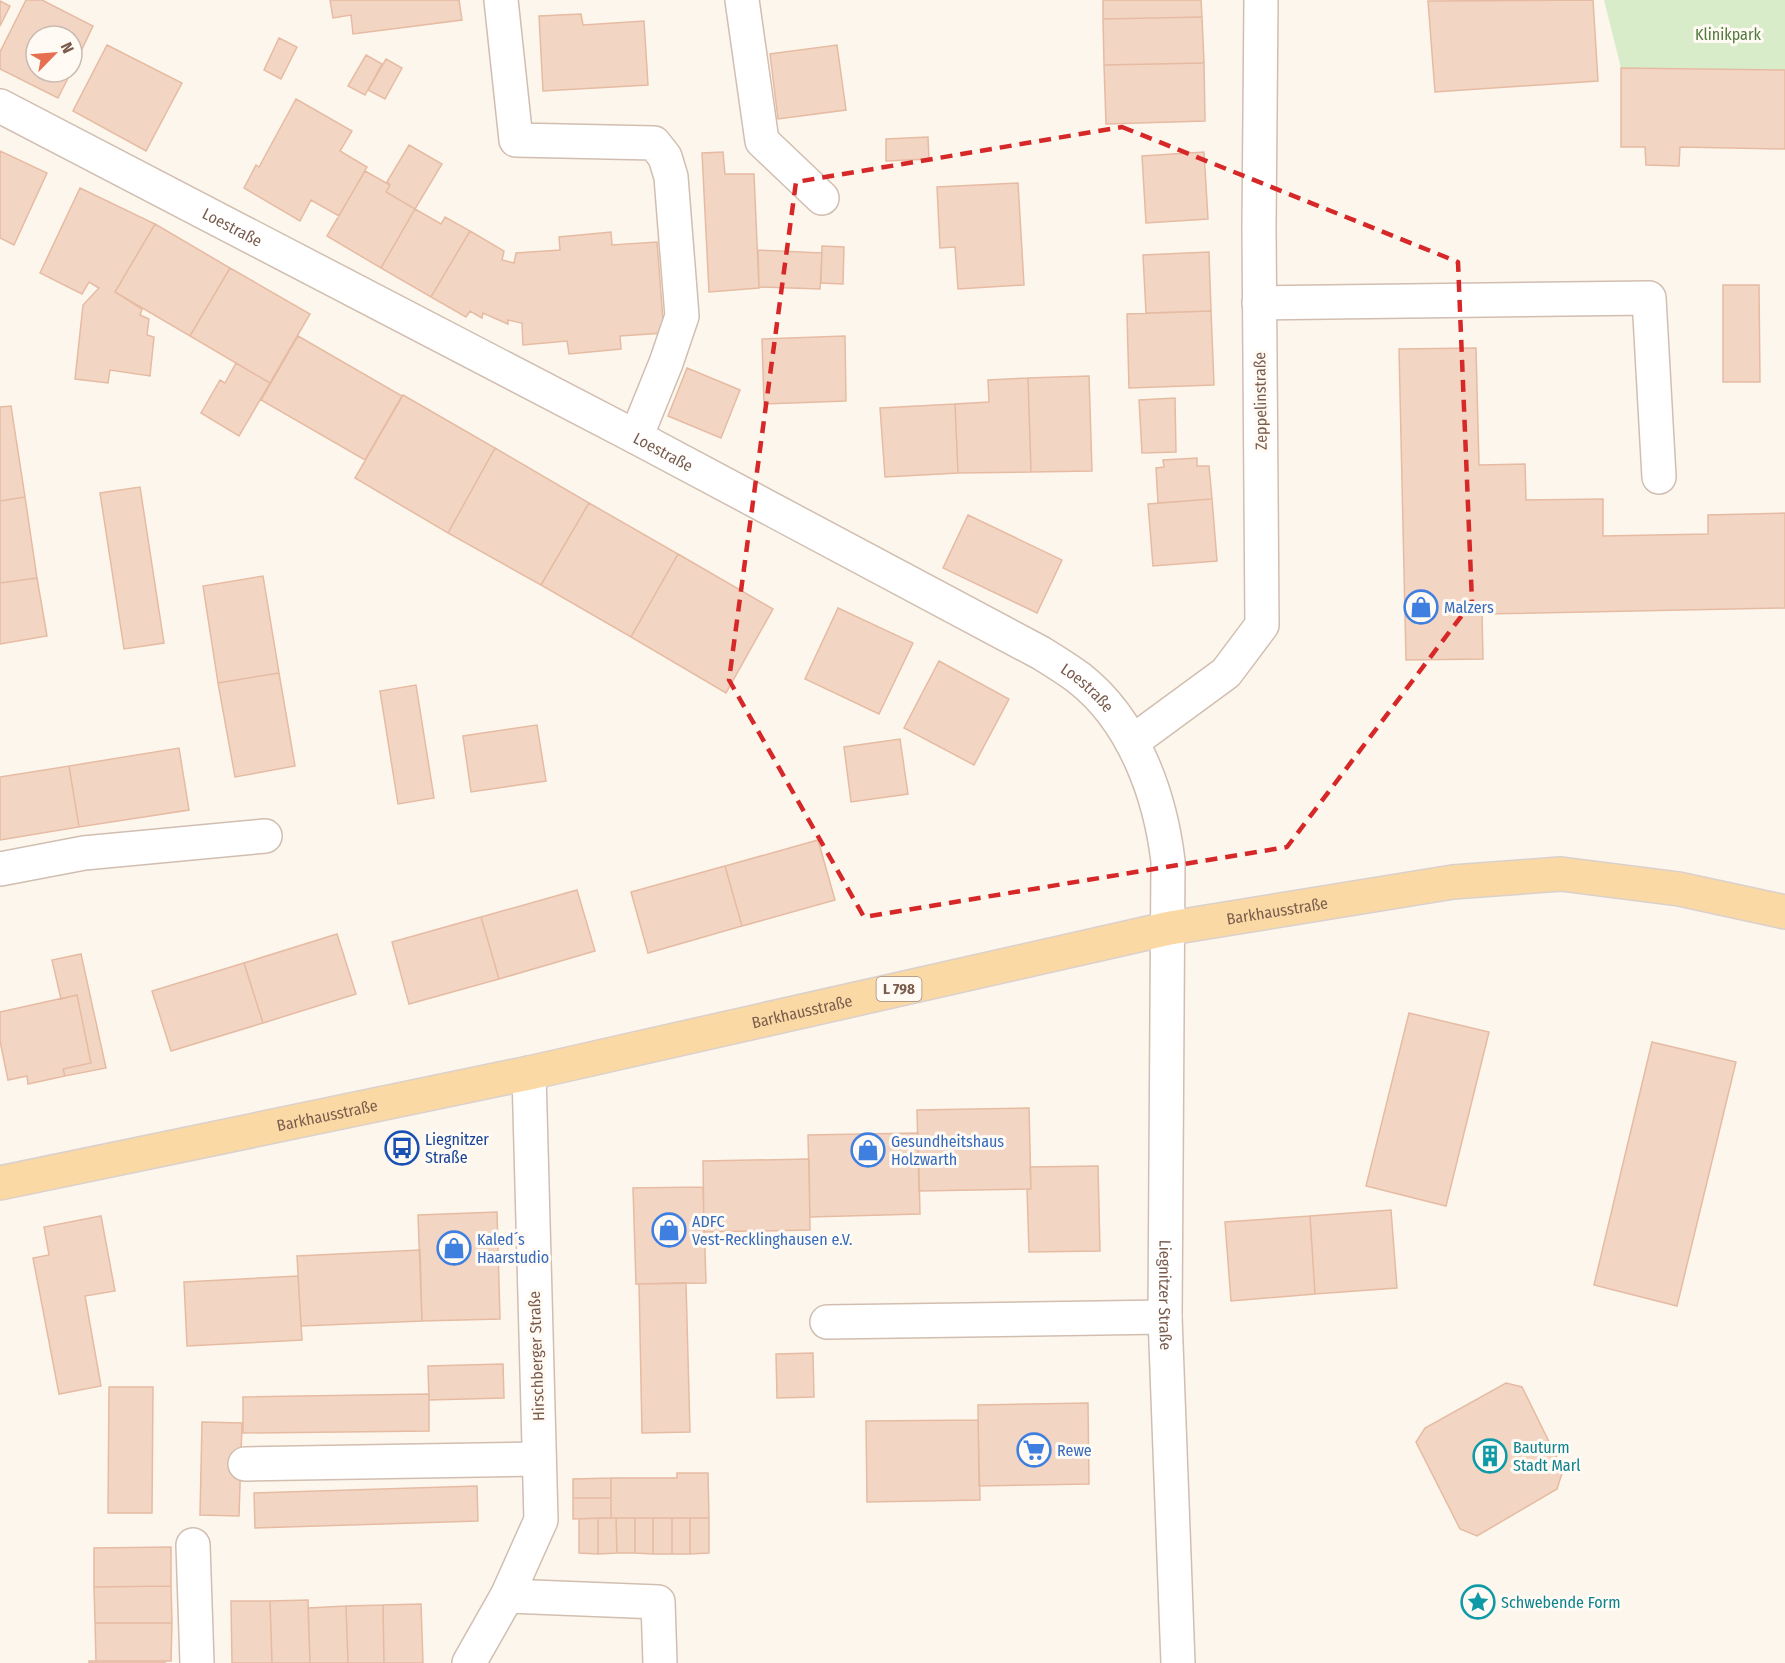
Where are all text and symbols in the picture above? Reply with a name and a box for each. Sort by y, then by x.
north arrow [24,24,84,84]
park label: Klinikpark [1695,25,1761,44]
text: N [57,40,78,56]
street label: Loestraße [199,204,265,251]
street label: Zeppelinstraße [1250,352,1271,450]
street label: Loestraße [630,428,696,476]
shop icon: Malzers [1403,589,1439,625]
place label: Malzers [1444,598,1494,617]
street label: Loestraße [1057,659,1118,716]
street label: Barkhausstraße [1225,893,1329,929]
road number: L 798 [876,977,922,1001]
street label: Barkhausstraße [750,991,854,1032]
street label: Barkhausstraße [275,1096,379,1135]
bus stop icon: Liegnitzer Straße [384,1130,420,1166]
place label: Liegnitzer Straße [425,1130,489,1167]
shop icon: Gesundheitshaus Holzwarth [850,1132,886,1168]
place label: Gesundheitshaus Holzwarth [891,1132,1004,1169]
shop icon: ADFC Vest-Recklinghausen e.V. [651,1212,687,1248]
place label: ADFC Vest-Recklinghausen e.V. [692,1212,853,1249]
shop icon: Kaled´s Haarstudio [436,1230,472,1266]
place label: Kaled´s Haarstudio [477,1230,549,1267]
street label: Liegnitzer Straße [1155,1240,1175,1351]
street label: Hirschberger Straße [525,1291,548,1421]
supermarket icon: Rewe [1016,1432,1052,1468]
building icon: Bauturm Stadt Marl [1472,1438,1508,1474]
place label: Bauturm Stadt Marl [1513,1438,1581,1475]
place label: Rewe [1057,1441,1092,1460]
place icon: Schwebende Form [1460,1584,1496,1620]
place label: Schwebende Form [1501,1593,1620,1612]

